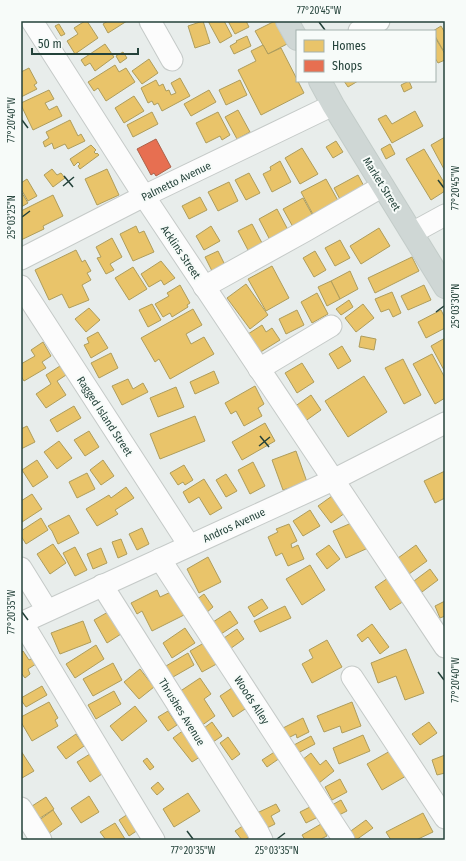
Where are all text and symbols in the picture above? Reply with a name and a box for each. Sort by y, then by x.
text: 77°20'45"W [297,5,342,17]
scale bar [32,30,138,56]
legend [296,30,436,82]
text: 50 m [38,37,62,51]
text: Homes [332,39,366,53]
text: Shops [332,59,362,73]
text: 77°20'40"W [6,97,18,143]
street label: Market Street [360,155,403,214]
street label: Palmetto Avenue [139,159,213,204]
text: 77°20'45"W [450,165,462,210]
text: 25°03'25"N [6,195,18,239]
street label: Acklins Street [158,223,203,282]
text: 25°03'30"N [450,284,462,328]
street label: Ragged Island Street [74,374,135,459]
street label: Andros Avenue [201,505,267,546]
text: 77°20'35"W [6,589,18,634]
text: 77°20'40"W [450,657,462,703]
street label: Woods Alley [231,674,272,727]
street label: Thrushes Avenue [156,676,207,748]
text: 77°20'35"W [171,845,216,857]
text: 25°03'35"N [255,845,299,857]

